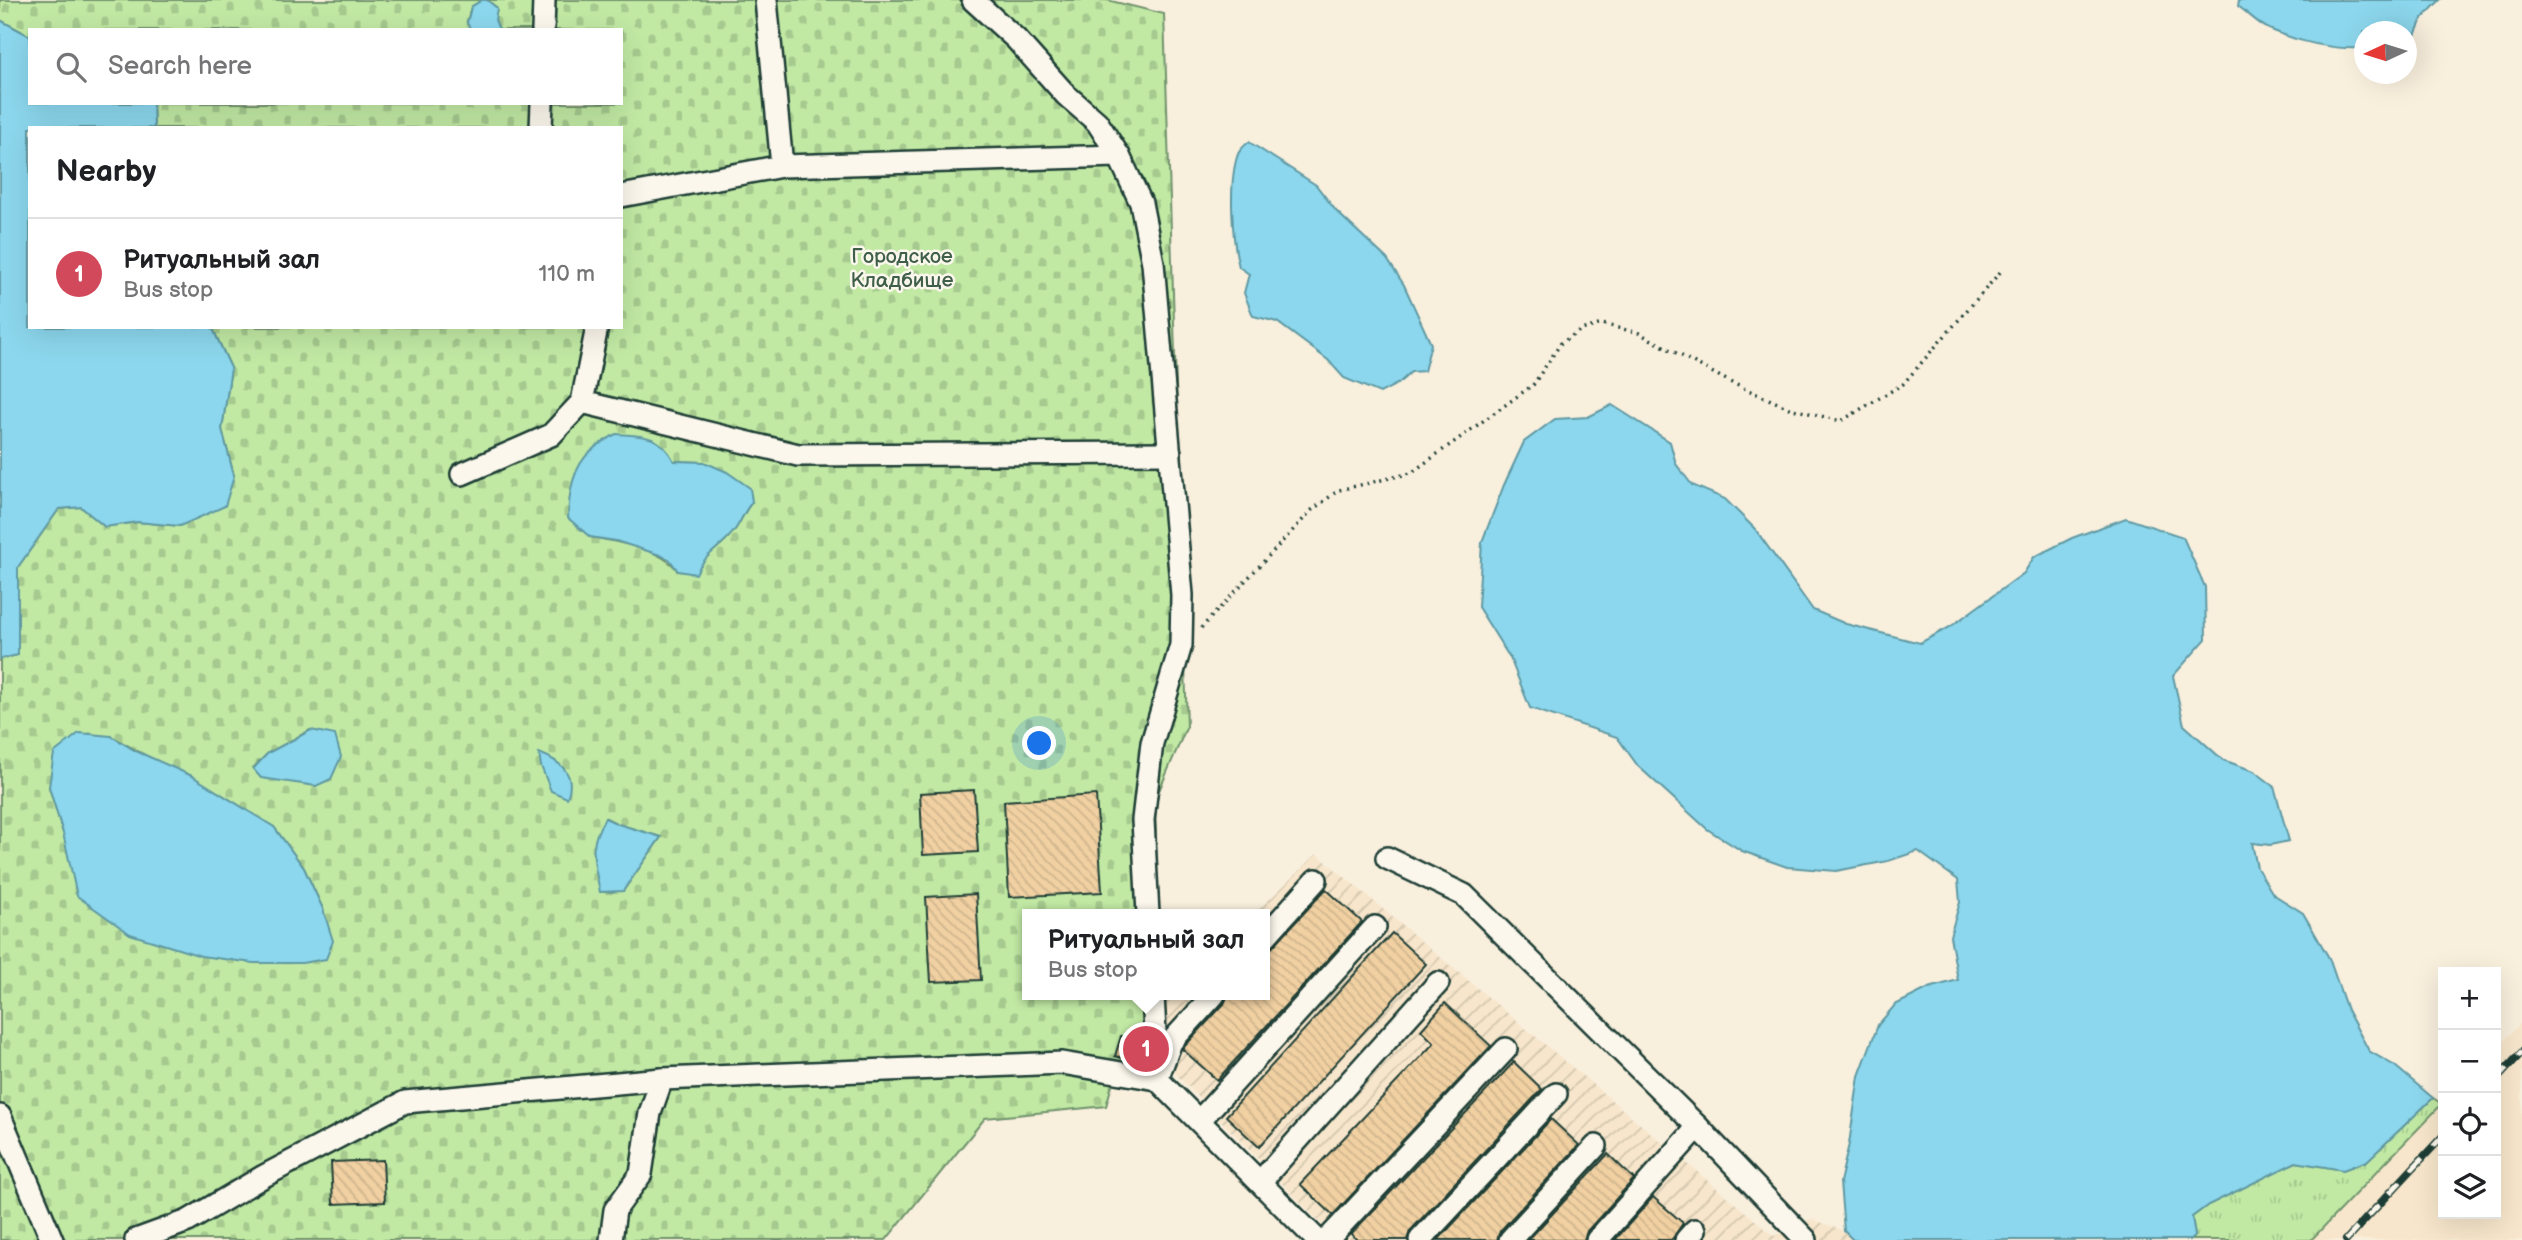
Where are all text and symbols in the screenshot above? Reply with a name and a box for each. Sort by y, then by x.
north arrow [2354,21,2417,84]
search box [28,28,623,105]
icon: search [52,48,90,86]
text: Search here [108,51,252,82]
text: Nearby [56,154,156,190]
park label: Городское Кладбище [851,244,954,293]
text: Ритуальный зал [123,245,320,276]
text: 1 [74,260,84,288]
text: 110 m [538,260,595,288]
text: Bus stop [123,276,213,304]
your location [1022,726,1056,760]
popup [1022,909,1270,1000]
text: Ритуальный зал [1047,925,1245,956]
text: Bus stop [1047,956,1138,984]
map controls [2438,967,2501,1219]
button: + [2438,967,2501,1030]
pin: 1 [1123,1023,1169,1075]
button: − [2438,1030,2501,1093]
button: locate [2438,1093,2501,1156]
button: layers [2438,1156,2501,1219]

